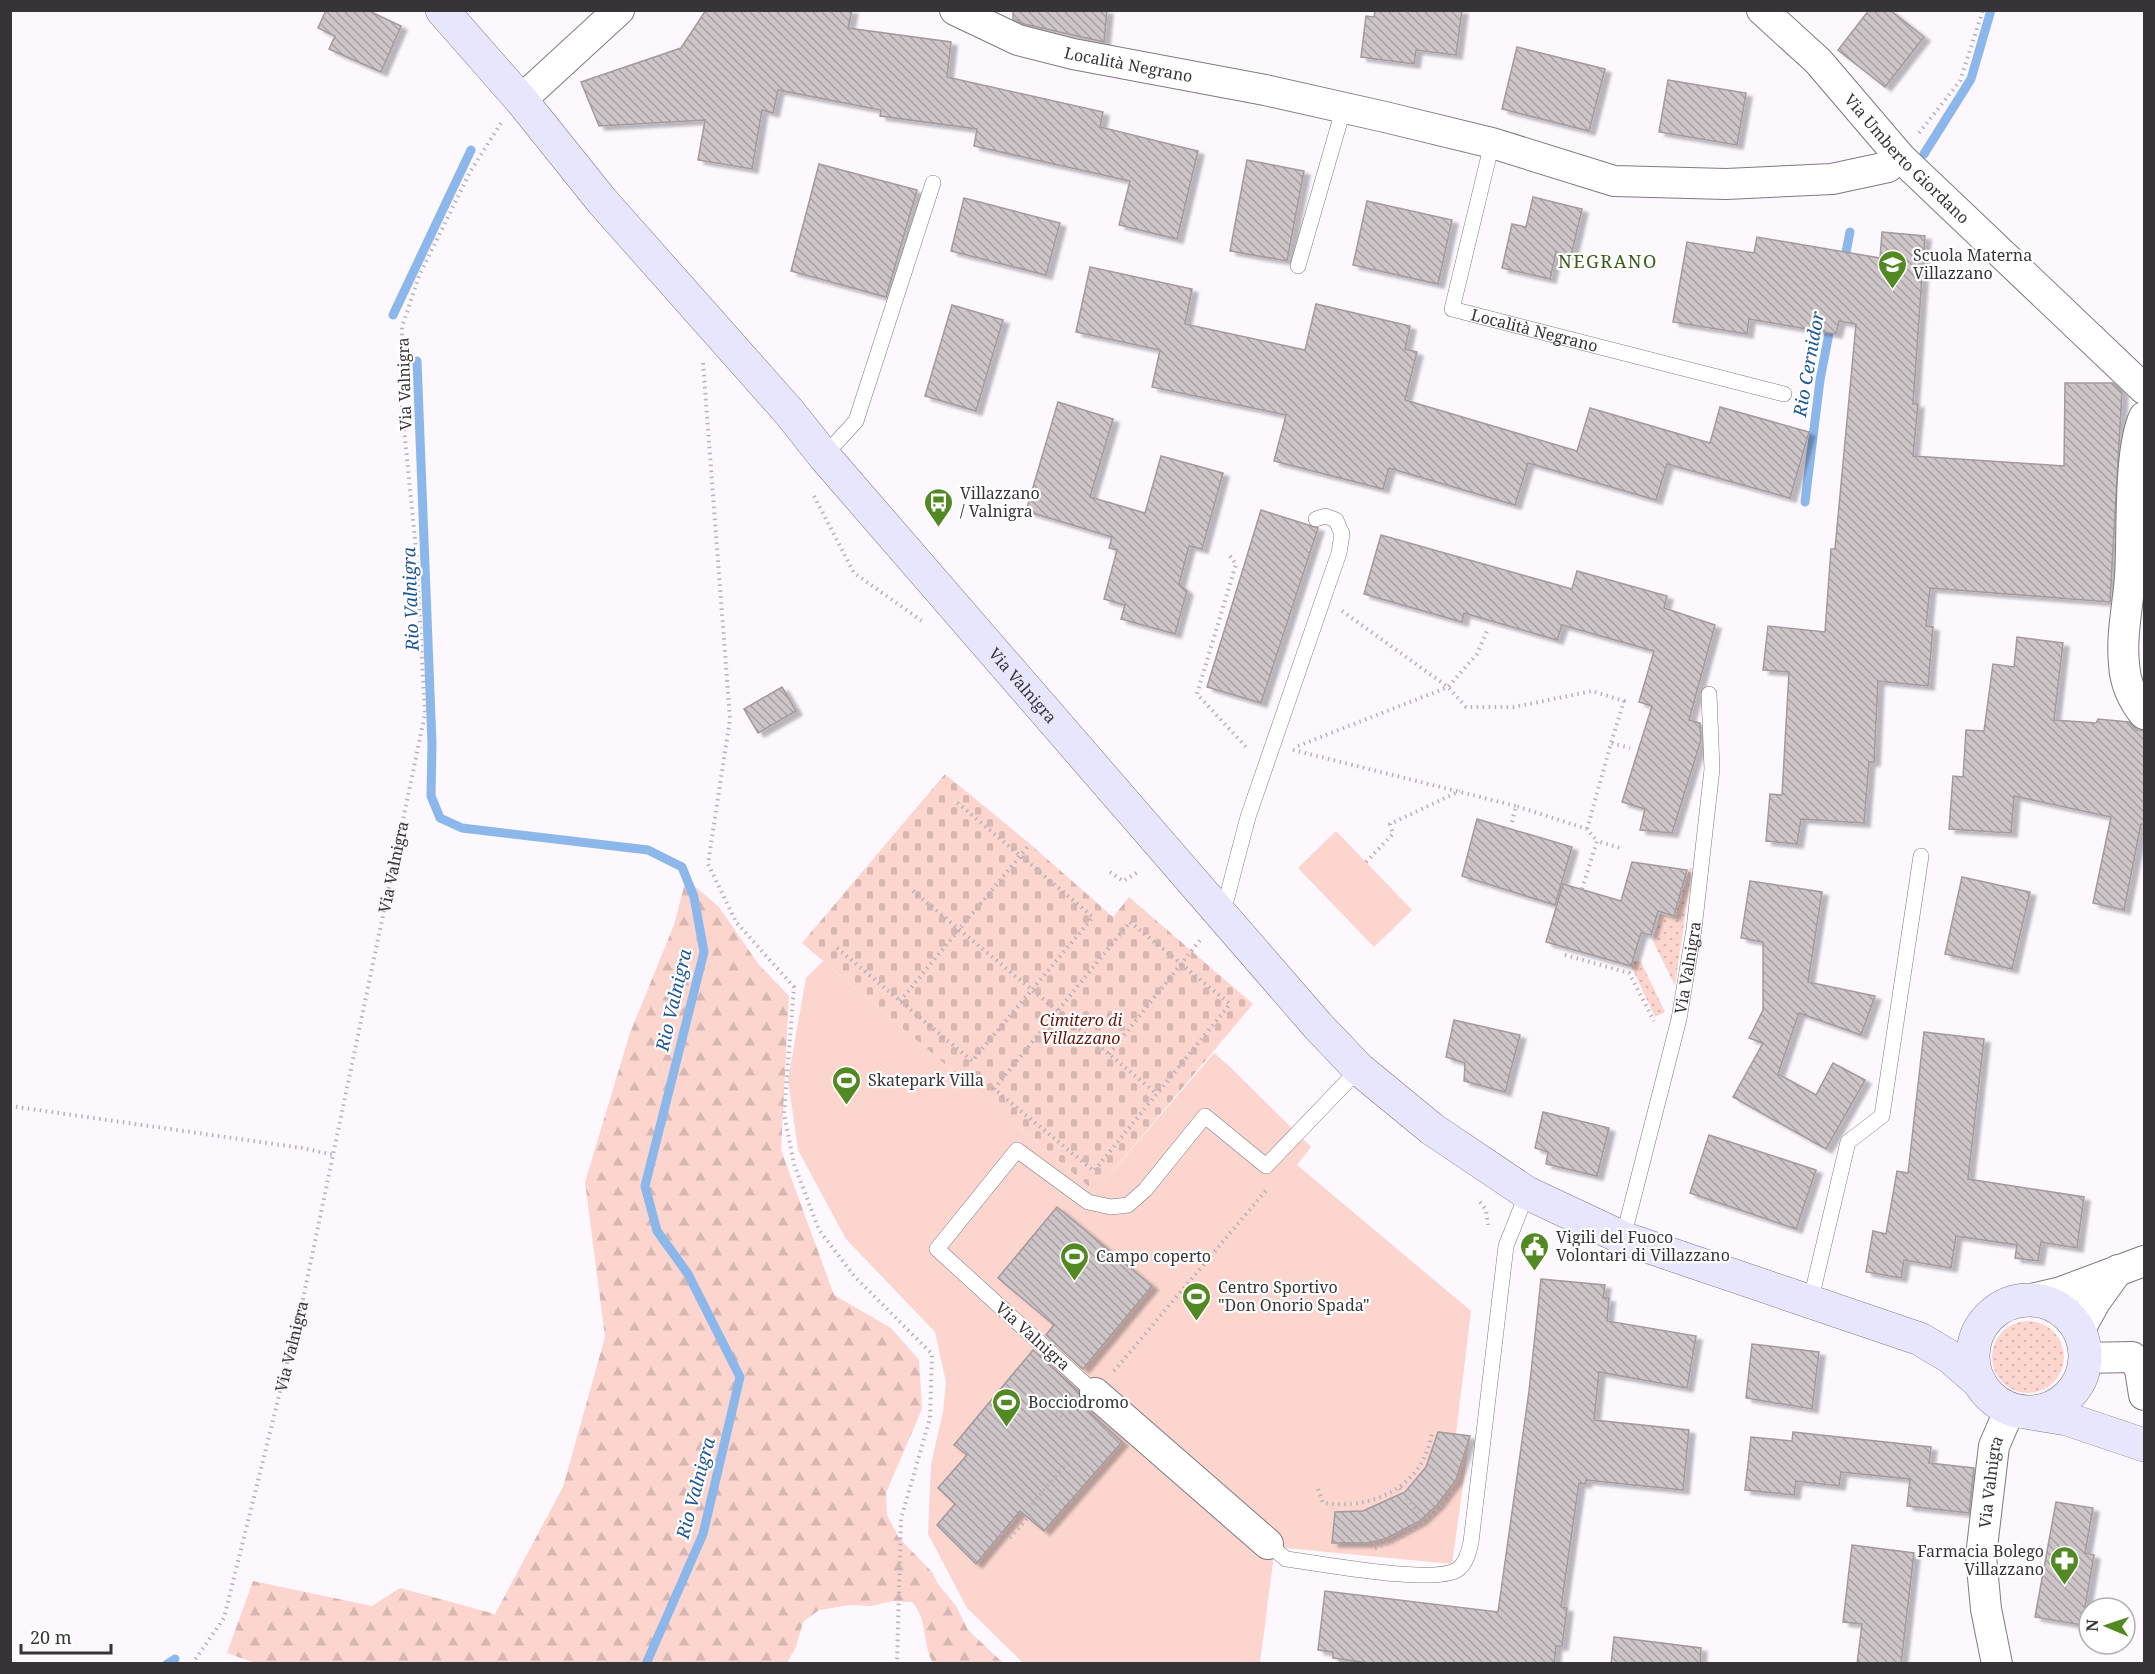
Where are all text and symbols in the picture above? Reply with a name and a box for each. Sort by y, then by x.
street label: Località Negrano [1062,41,1195,87]
street label: Via Umberto Giordano [1840,89,1974,229]
place label: Scuola Materna Villazzano [1913,244,2032,284]
school or university icon: Scuola Materna Villazzano [1876,248,1908,290]
district label: NEGRANO [1558,249,1658,273]
street label: Località Negrano [1469,303,1600,357]
water label: Rio Cernidor [1787,309,1829,419]
street label: Via Valnigra [391,337,417,431]
place label: Villazzano / Valnigra [960,482,1040,522]
bus stop icon: Villazzano / Valnigra [923,486,955,528]
water label: Rio Valnigra [396,546,424,652]
street label: Via Valnigra [984,643,1062,728]
street label: Via Valnigra [373,819,413,915]
street label: Via Valnigra [1669,920,1706,1016]
water label: Rio Valnigra [649,946,697,1054]
park label: Cimitero di Villazzano [1040,1009,1122,1049]
sports icon: Skatepark Villa [831,1064,863,1106]
place label: Skatepark Villa [868,1069,984,1091]
place label: Vigili del Fuoco Volontari di Villazzano [1556,1226,1730,1266]
public building icon: Vigili del Fuoco Volontari di Villazzano [1519,1230,1551,1272]
sports icon: Campo coperto [1059,1240,1091,1282]
place label: Campo coperto [1096,1245,1211,1267]
place label: Centro Sportivo "Don Onorio Spada" [1218,1276,1370,1316]
sports icon: Centro Sportivo "Don Onorio Spada" [1181,1280,1213,1322]
street label: Via Valnigra [991,1297,1075,1375]
street label: Via Valnigra [269,1298,313,1394]
sports icon: Bocciodromo [991,1386,1023,1428]
place label: Bocciodromo [1028,1391,1129,1413]
street label: Via Valnigra [1973,1432,2008,1529]
water label: Rio Valnigra [670,1434,720,1542]
place label: Farmacia Bolego Villazzano [1917,1540,2044,1580]
pharmacy icon: Farmacia Bolego Villazzano [2049,1544,2081,1586]
north arrow [2077,1596,2137,1656]
scale bar [21,1617,111,1655]
text: N [2081,1618,2103,1632]
text: 20 m [30,1625,72,1649]

